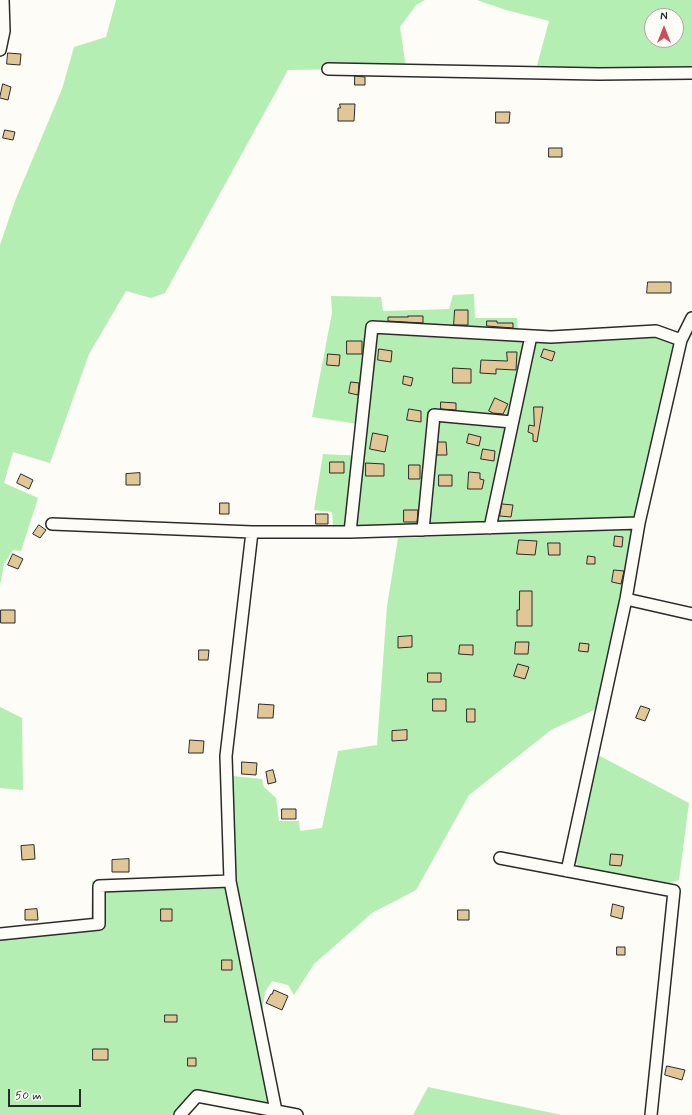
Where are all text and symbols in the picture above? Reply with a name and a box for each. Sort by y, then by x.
north arrow [644,8,684,48]
text: N [660,10,668,24]
scale bar [10,1081,83,1107]
text: 50 m [15,1088,42,1104]

